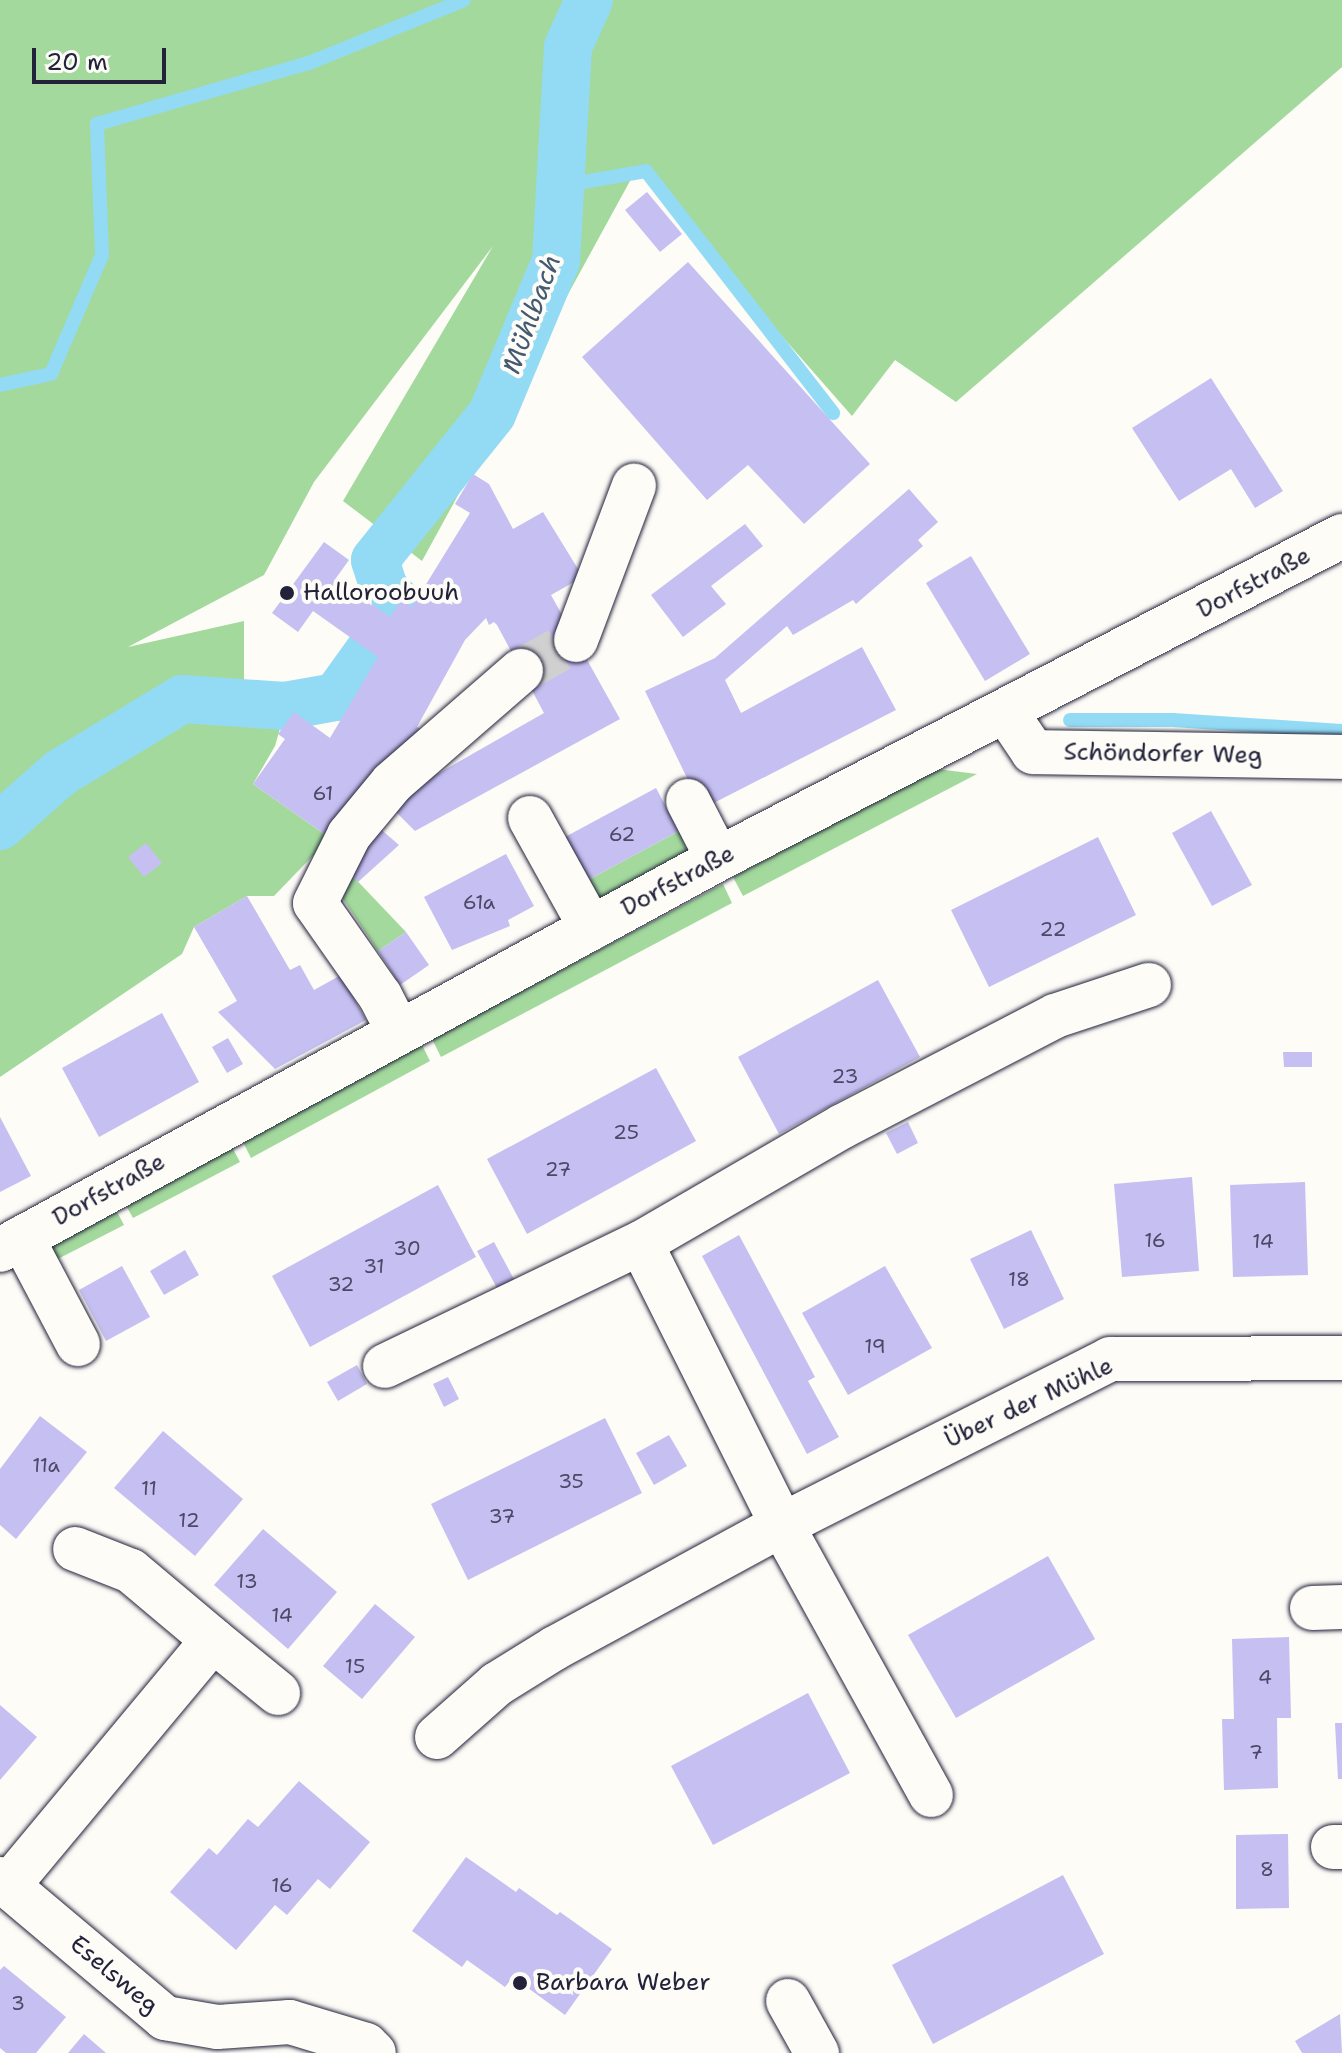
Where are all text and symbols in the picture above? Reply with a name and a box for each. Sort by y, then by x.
scale bar [36,32,170,82]
text: 20 m [46,46,108,78]
water label: Mühlbach [495,250,567,378]
street label: Dorfstraße [1192,541,1316,625]
place label: Halloroobuuh [303,579,459,607]
marker: Halloroobuuh [278,584,296,602]
street label: Schöndorfer Weg [1063,738,1263,770]
house number: 61 [313,781,333,805]
house number: 62 [609,822,635,846]
street label: Dorfstraße [616,839,740,923]
house number: 61a [463,890,495,914]
house number: 22 [1040,917,1066,941]
house number: 23 [832,1064,858,1088]
house number: 25 [613,1120,639,1144]
street label: Dorfstraße [48,1147,170,1233]
house number: 27 [545,1157,571,1181]
house number: 16 [1144,1228,1166,1252]
house number: 14 [1252,1229,1274,1253]
house number: 30 [393,1236,421,1260]
house number: 31 [363,1254,385,1278]
house number: 18 [1008,1267,1030,1291]
house number: 32 [328,1272,354,1296]
house number: 19 [864,1334,886,1358]
street label: Über der Mühle [940,1351,1118,1455]
house number: 11a [32,1453,60,1477]
house number: 35 [558,1469,584,1493]
house number: 11 [141,1476,157,1500]
house number: 37 [489,1504,515,1528]
house number: 12 [178,1508,200,1532]
house number: 13 [236,1569,258,1593]
house number: 14 [271,1603,293,1627]
house number: 15 [345,1654,365,1678]
house number: 4 [1258,1665,1272,1689]
house number: 7 [1249,1740,1263,1764]
house number: 8 [1260,1857,1274,1881]
house number: 16 [271,1873,293,1897]
street label: Eselsweg [64,1930,164,2020]
place label: Barbara Weber [536,1969,711,1997]
marker: Barbara Weber [511,1974,529,1992]
house number: 3 [11,1991,25,2015]

